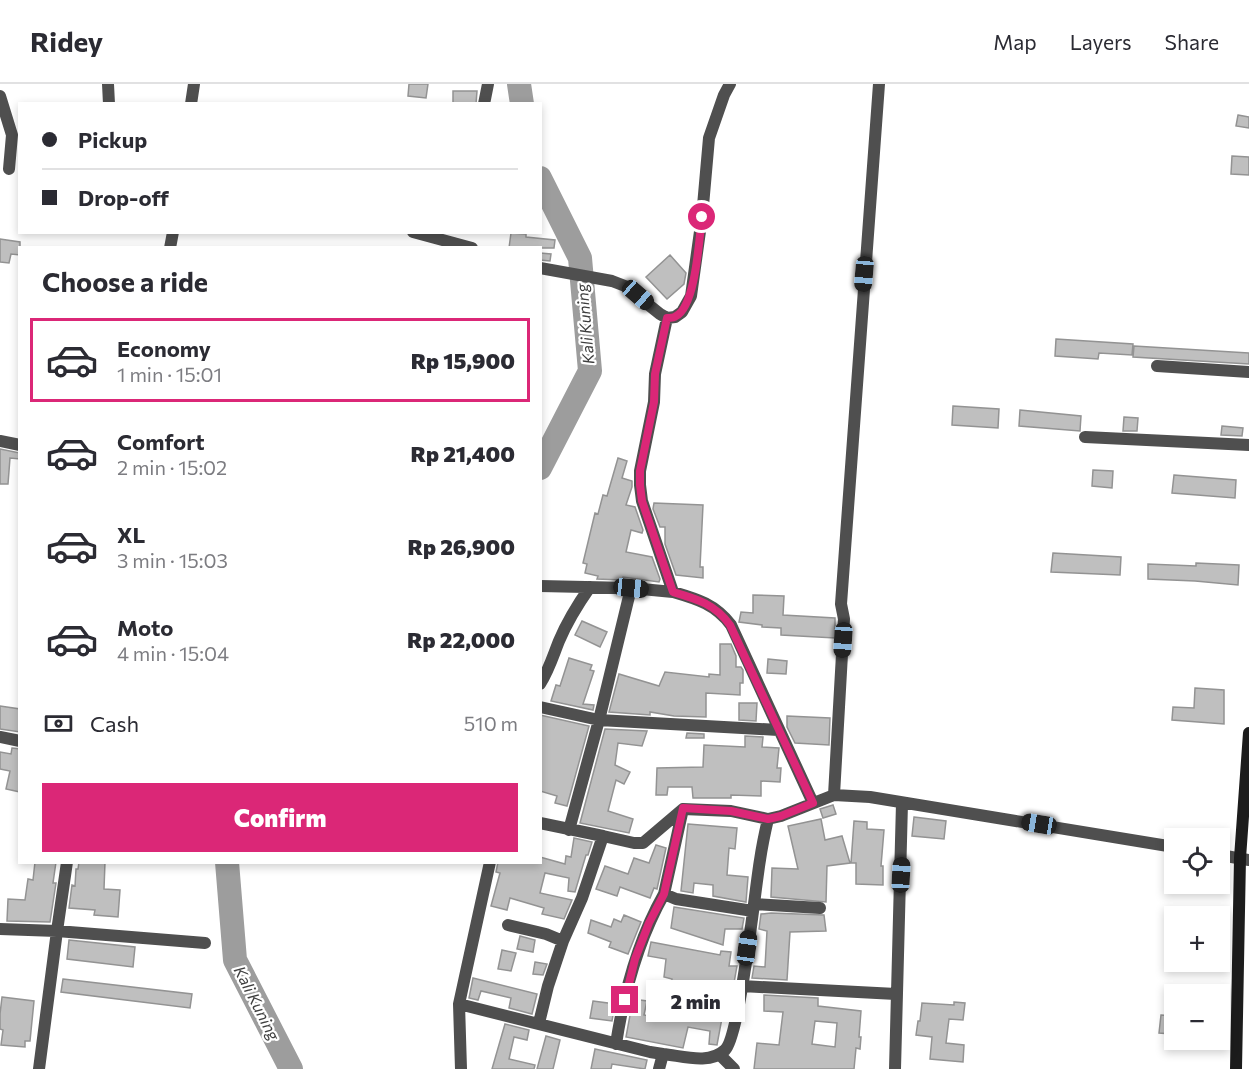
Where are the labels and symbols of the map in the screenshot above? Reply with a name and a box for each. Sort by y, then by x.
route start [688,203,715,230]
car [853,255,875,293]
car [619,276,657,314]
water label: Kali Kuning [571,282,597,365]
car [612,577,650,599]
car [833,621,853,659]
car [1020,812,1058,836]
car [891,857,911,893]
car [736,929,758,967]
water label: Kali Kuning [231,962,285,1044]
callout: 2 min [646,979,745,1021]
route end [611,986,638,1013]

